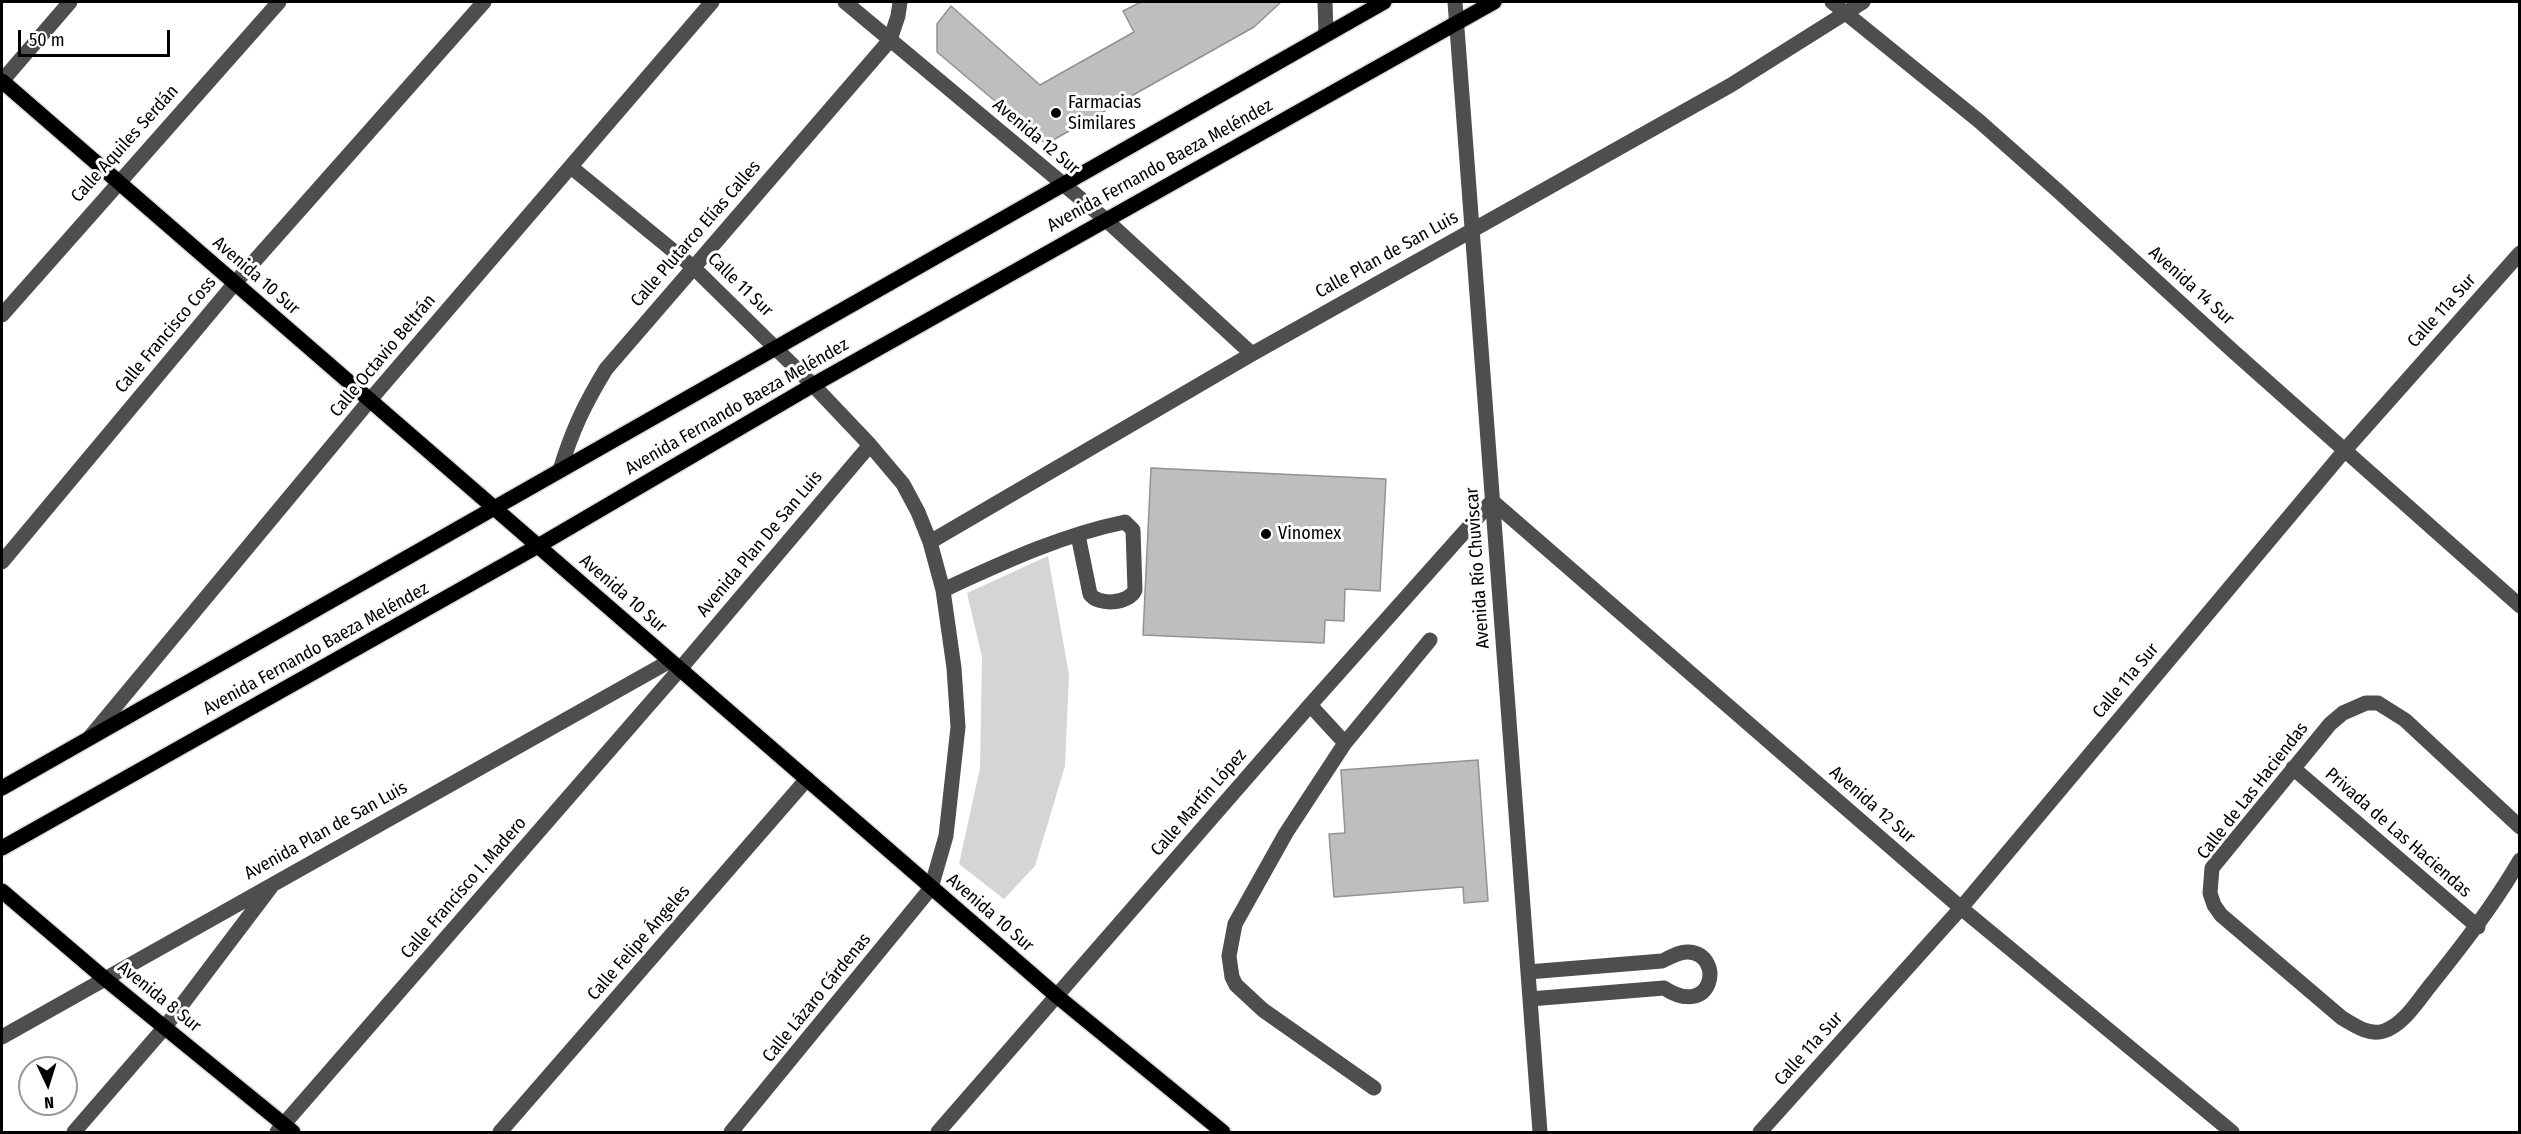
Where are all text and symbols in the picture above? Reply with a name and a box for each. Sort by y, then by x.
scale bar [21,18,172,56]
text: 50 m [29,29,65,51]
street label: Calle Aquiles Serdán [67,81,183,207]
place label: Farmacias Similares [1068,92,1141,134]
street label: Avenida 12 Sur [988,94,1084,180]
street label: Avenida Fernando Baeza Meléndez [1044,95,1276,237]
marker: Farmacias Similares [1049,106,1063,120]
street label: Calle Plutarco Elías Calles [627,156,765,312]
street label: Calle Plan de San Luis [1312,207,1462,303]
street label: Avenida 10 Sur [208,232,304,320]
street label: Avenida 14 Sur [2144,242,2238,330]
street label: Calle 11 Sur [703,248,777,322]
street label: Calle 11a Sur [2403,270,2481,352]
street label: Calle Francisco Coss [111,272,221,398]
street label: Calle Octavio Beltrán [326,290,440,422]
street label: Avenida Fernando Baeza Meléndez [622,334,852,480]
street label: Avenida Plan De San Luis [693,467,827,621]
street label: Avenida Río Chuviscar [1462,487,1494,649]
place label: Vinomex [1278,523,1341,545]
marker: Vinomex [1259,527,1273,541]
street label: Avenida 10 Sur [575,550,671,638]
street label: Avenida Fernando Baeza Meléndez [200,578,432,720]
street label: Calle 11a Sur [2088,639,2164,723]
street label: Calle de Las Haciendas [2193,718,2313,864]
street label: Calle Martín López [1147,745,1251,861]
street label: Avenida 12 Sur [1825,762,1919,848]
street label: Privada de Las Haciendas [2320,764,2476,902]
street label: Avenida Plan de San Luis [241,777,411,885]
street label: Calle Francisco I. Madero [397,813,531,963]
street label: Avenida 10 Sur [942,869,1038,957]
street label: Calle Felipe Ángeles [583,881,695,1005]
street label: Calle Lázaro Cárdenas [758,929,876,1067]
street label: Avenida 8 Sur [113,957,205,1037]
street label: Calle 11a Sur [1770,1008,1848,1090]
north arrow [18,1056,78,1116]
text: N [44,1093,55,1112]

